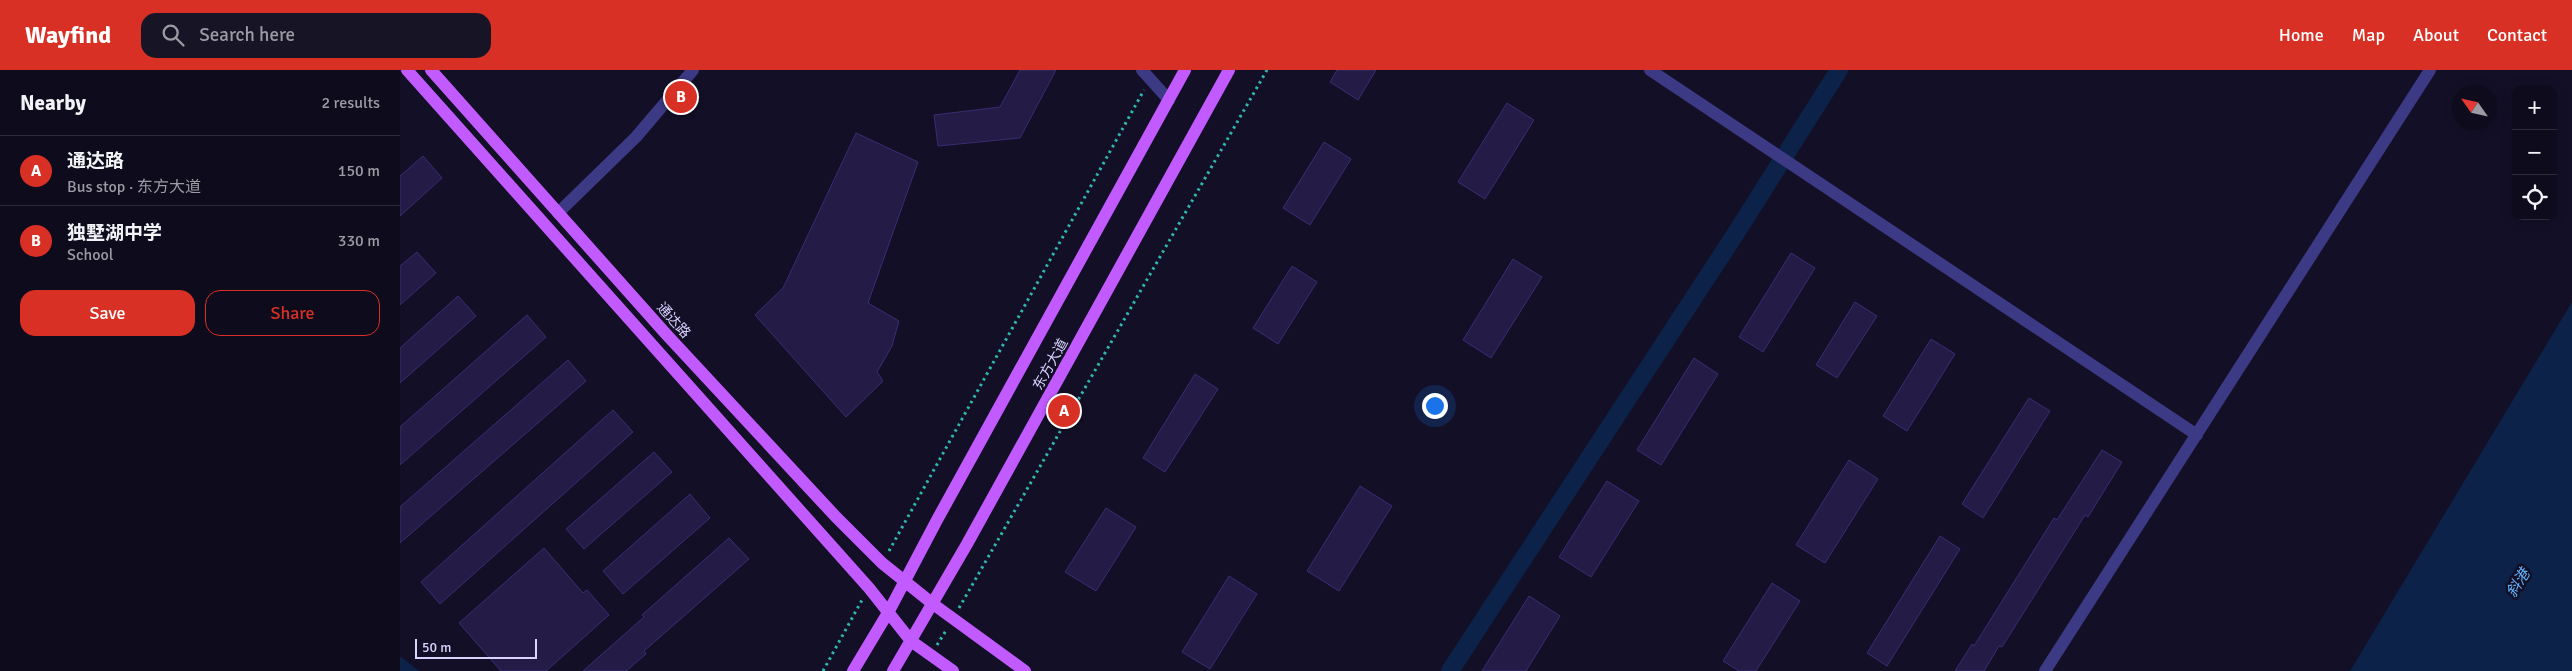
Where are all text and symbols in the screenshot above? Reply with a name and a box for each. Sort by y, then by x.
search box [141,13,491,58]
text: Wayfind [25,20,111,50]
icon: search [159,21,187,49]
text: Search here [199,23,295,47]
text: Home [2279,24,2324,46]
text: Map [2352,24,2385,46]
text: About [2413,24,2459,46]
text: Contact [2487,24,2547,46]
pin: B [665,78,697,116]
north arrow [2452,85,2497,130]
map controls [2512,85,2557,220]
button: + [2512,85,2557,130]
text: Nearby [20,90,86,116]
text: 2 results [321,93,380,113]
button: − [2512,130,2557,175]
text: 通达路 [67,149,124,173]
text: A [31,161,41,181]
text: 150 m [338,161,380,181]
button: locate [2512,175,2557,220]
text: Bus stop · 东方大道 [67,177,201,197]
text: 独墅湖中学 [67,221,162,245]
text: B [31,231,41,251]
text: 330 m [338,231,380,251]
text: School [67,245,113,265]
button: Save [20,290,195,336]
button: Share [205,290,380,336]
street label: 通达路 [653,299,694,342]
street label: 东方大道 [1029,336,1071,393]
pin: A [1048,392,1080,430]
your location [1422,393,1448,419]
water label: 斜港 [2502,564,2535,600]
scale bar [415,636,538,659]
text: 50 m [422,639,451,656]

